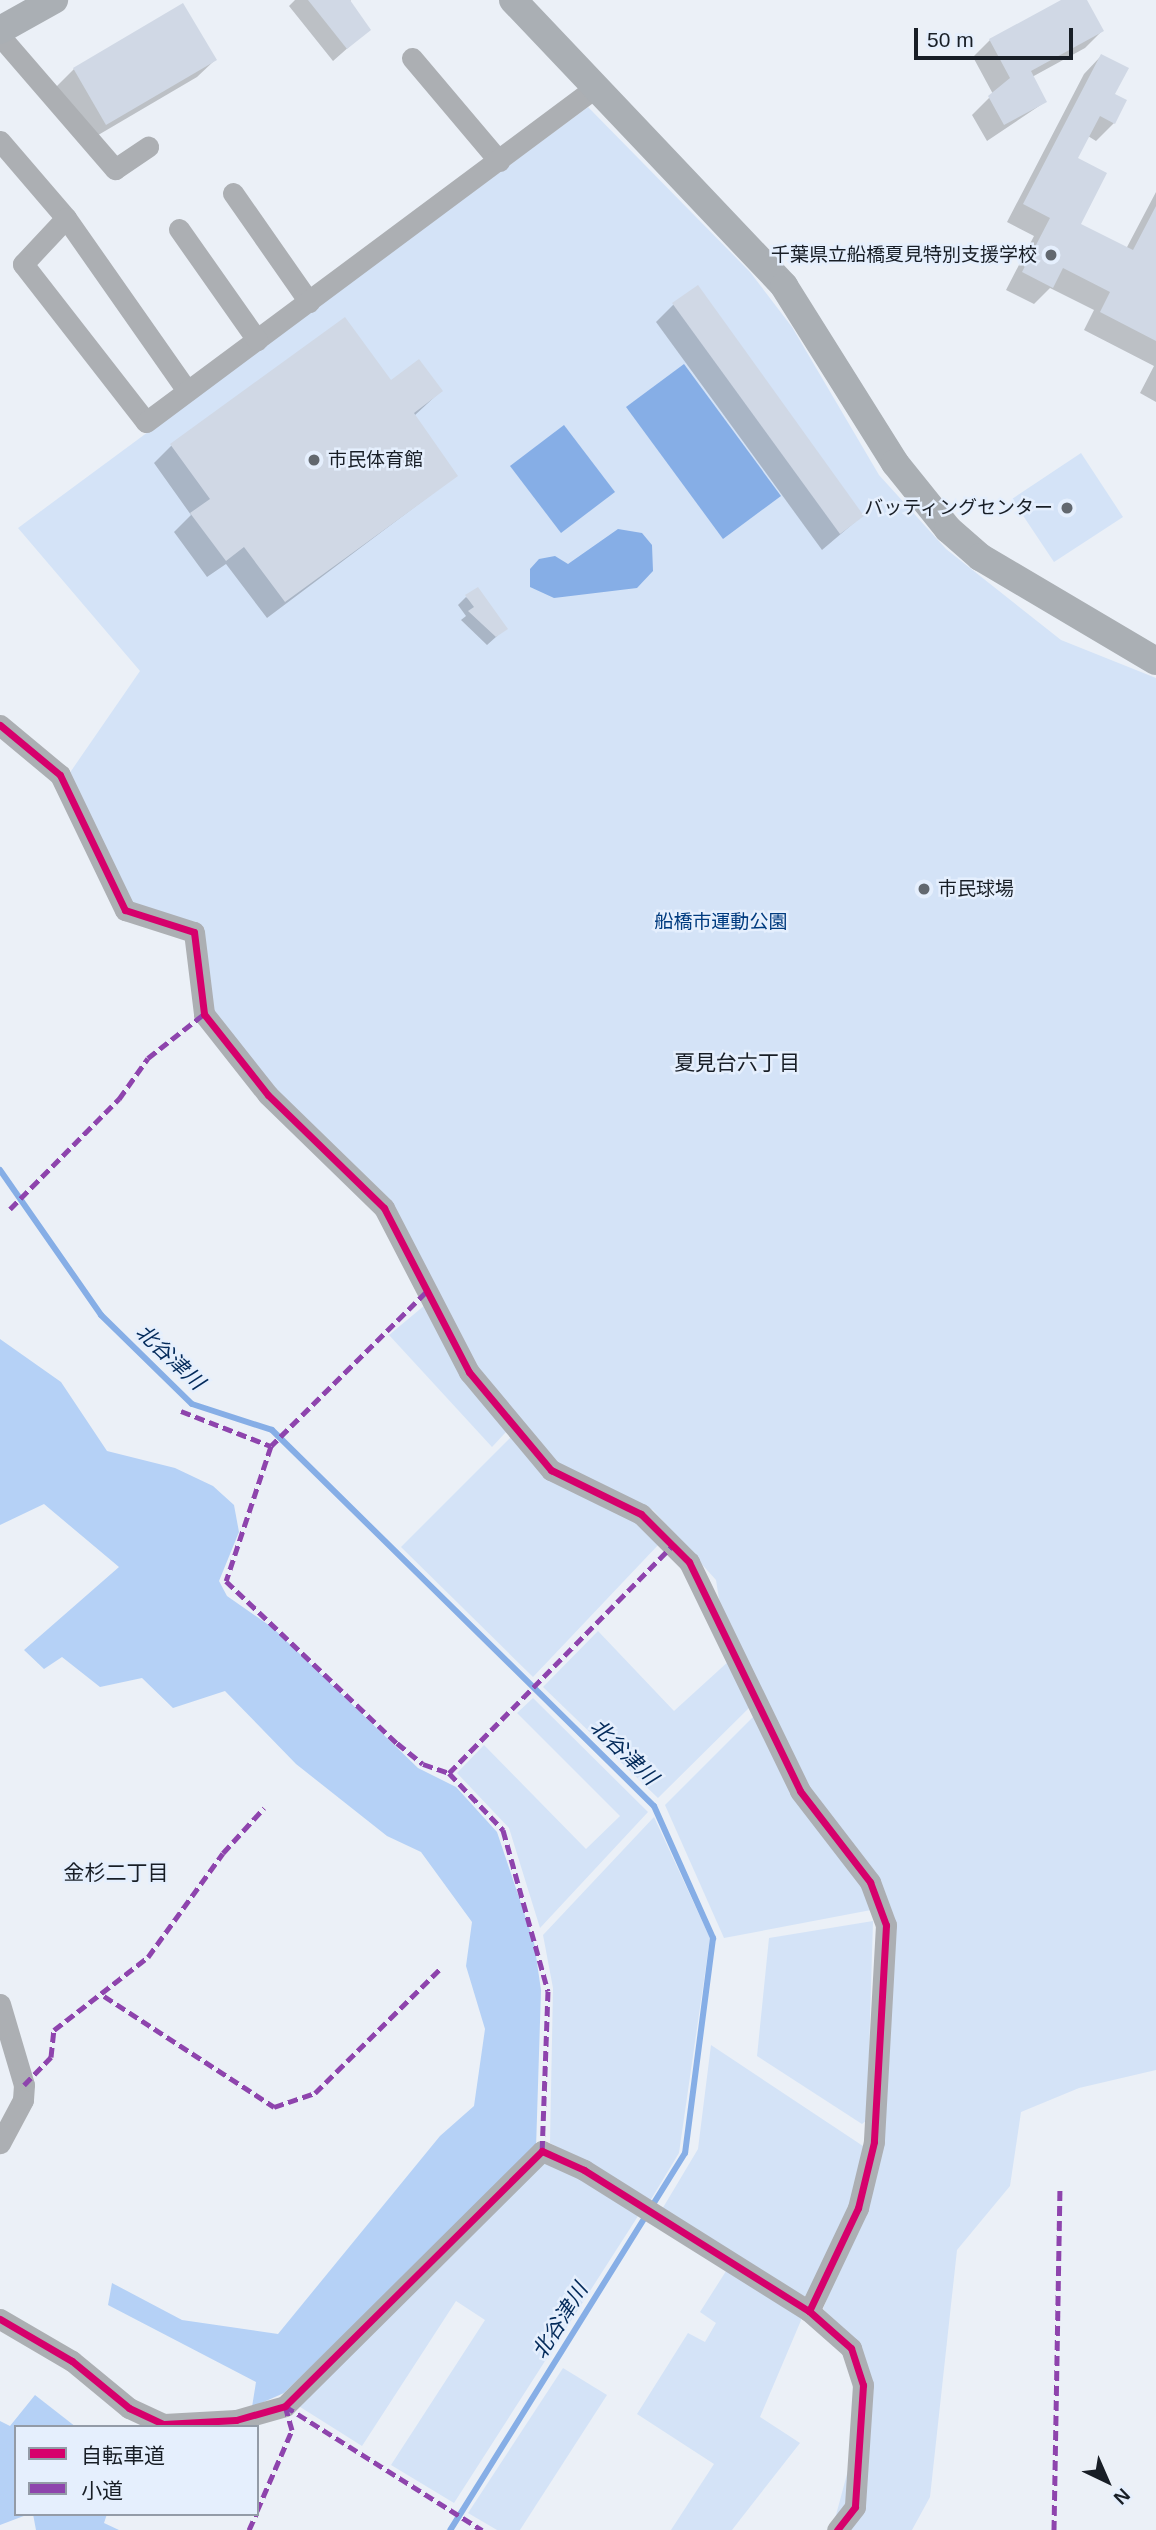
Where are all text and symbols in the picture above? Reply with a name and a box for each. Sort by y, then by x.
scale bar [918,14,1077,58]
text: 50 m [927,28,974,51]
place label: 千葉県立船橋夏見特別支援学校 [771,244,1037,266]
marker: 千葉県立船橋夏見特別支援学校 [1043,247,1059,263]
place label: 市民体育館 [328,449,423,471]
marker: 市民体育館 [306,452,322,468]
place label: バッティングセンター [863,497,1053,519]
marker: バッティングセンター [1059,500,1075,516]
place label: 市民球場 [938,878,1014,900]
marker: 市民球場 [916,881,932,897]
park label: 船橋市運動公園 [655,911,787,933]
district label: 夏見台六丁目 [674,1050,800,1076]
water label: 北谷津川 [131,1319,209,1395]
water label: 北谷津川 [585,1714,663,1790]
district label: 金杉二丁目 [64,1860,168,1886]
water label: 北谷津川 [527,2279,593,2363]
legend [14,2425,259,2516]
text: 自転車道 [81,2444,165,2467]
north arrow [1072,2446,1142,2516]
text: 小道 [81,2479,123,2502]
text: N [1110,2484,1134,2509]

